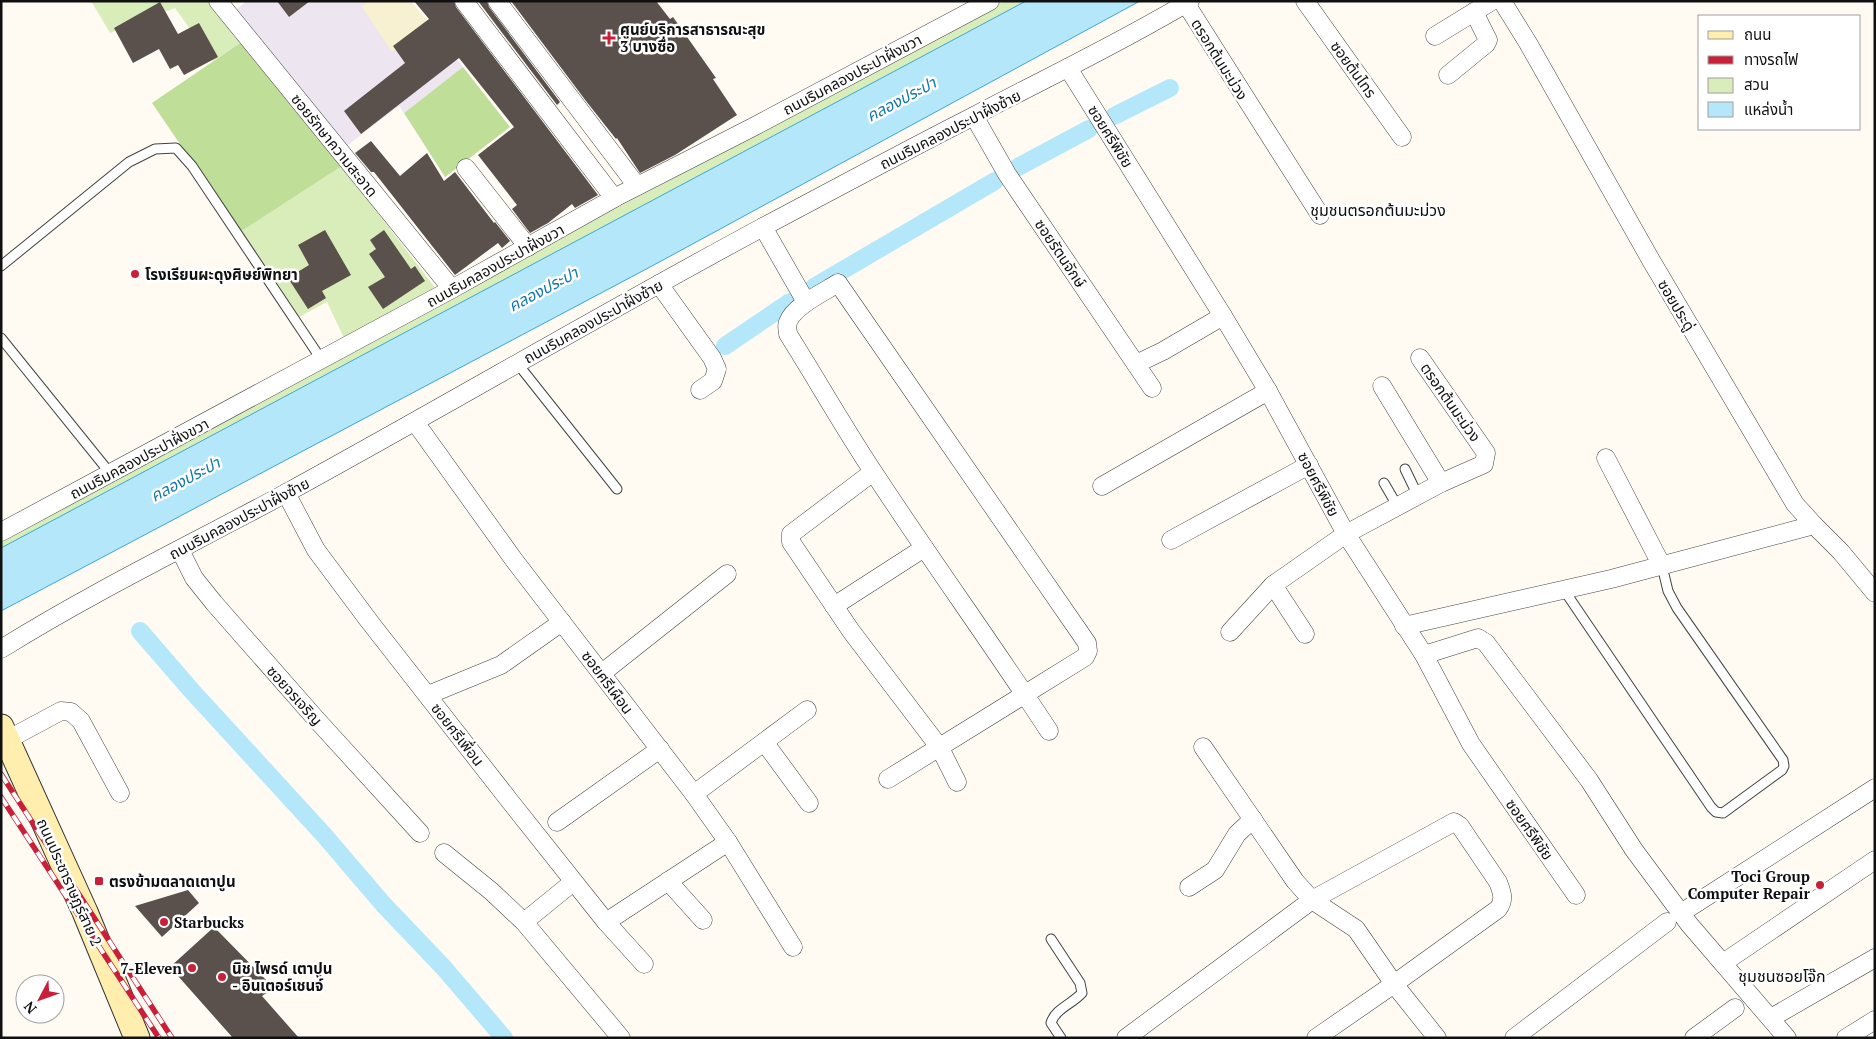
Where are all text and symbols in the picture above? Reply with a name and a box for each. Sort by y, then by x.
street label: ตรอกต้นมะม่วง [1187,15,1253,103]
legend [1698,15,1861,130]
place label: ศูนย์บริการสาธารณะสุข 3 บางซื่อ [620,19,765,56]
text: ถนน [1744,24,1771,44]
street label: ถนนริมคลองประปาฝั่งขวา [780,30,924,118]
marker: ศูนย์บริการสาธารณะสุข 3 บางซื่อ [602,31,616,45]
street label: ซอยต้นไทร [1327,37,1381,101]
text: ทางรถไฟ [1744,49,1798,69]
water label: คลองประปา [863,73,939,125]
text: สวน [1744,74,1769,94]
street label: ถนนริมคลองประปาฝั่งซ้าย [876,85,1024,173]
street label: ซอยรักษาความสะอาด [287,89,383,201]
text: แหล่งน้ำ [1744,99,1793,119]
street label: ซอยศรีพิชัย [1084,101,1138,171]
district label: ชุมชนตรอกต้นมะม่วง [1310,199,1446,221]
street label: ซอยรัตนจักษ์ [1031,215,1091,291]
street label: ถนนริมคลองประปาฝั่งขวา [423,220,567,310]
water label: คลองประปา [505,263,581,315]
place label: โรงเรียนผะดุงศิษย์พิทยา [145,264,298,284]
marker: โรงเรียนผะดุงศิษย์พิทยา [129,268,141,280]
street label: ถนนริมคลองประปาฝั่งซ้าย [520,274,666,368]
street label: ซอยประดู่ [1654,276,1700,334]
street label: ตรอกต้นมะม่วง [1416,359,1486,445]
street label: ถนนริมคลองประปาฝั่งขวา [67,414,211,502]
street label: ซอยศรีพิชัย [1294,448,1344,520]
water label: คลองประปา [147,453,223,505]
street label: ถนนริมคลองประปาฝั่งซ้าย [165,473,313,563]
street label: ซอยศรีเผือน [578,646,638,718]
street label: ซอยจรเจริญ [263,661,327,729]
street label: ซอยศรีเพื่อน [427,698,489,770]
street label: ซอยศรีพิชัย [1502,795,1558,863]
street label: ถนนประชาราษฎร์สาย 2 [33,815,107,949]
place label: Toci Group Computer Repair [1688,866,1811,903]
place label: ตรงข้ามตลาดเตาปูน [109,871,236,892]
marker: ตรงข้ามตลาดเตาปูน [93,875,105,887]
marker: Toci Group Computer Repair [1814,879,1826,891]
place label: Starbucks [174,912,244,932]
marker: Starbucks [158,916,170,928]
place label: 7-Eleven [120,958,182,978]
place label: นิช ไพรด์ เตาปูน - อินเตอร์เชนจ์ [232,958,332,995]
marker: 7-Eleven [186,962,198,974]
district label: ชุมชนซอยโจ๊ก [1738,965,1826,987]
marker: นิช ไพรด์ เตาปูน - อินเตอร์เชนจ์ [216,971,228,983]
north arrow [15,974,65,1024]
text: N [19,997,40,1018]

